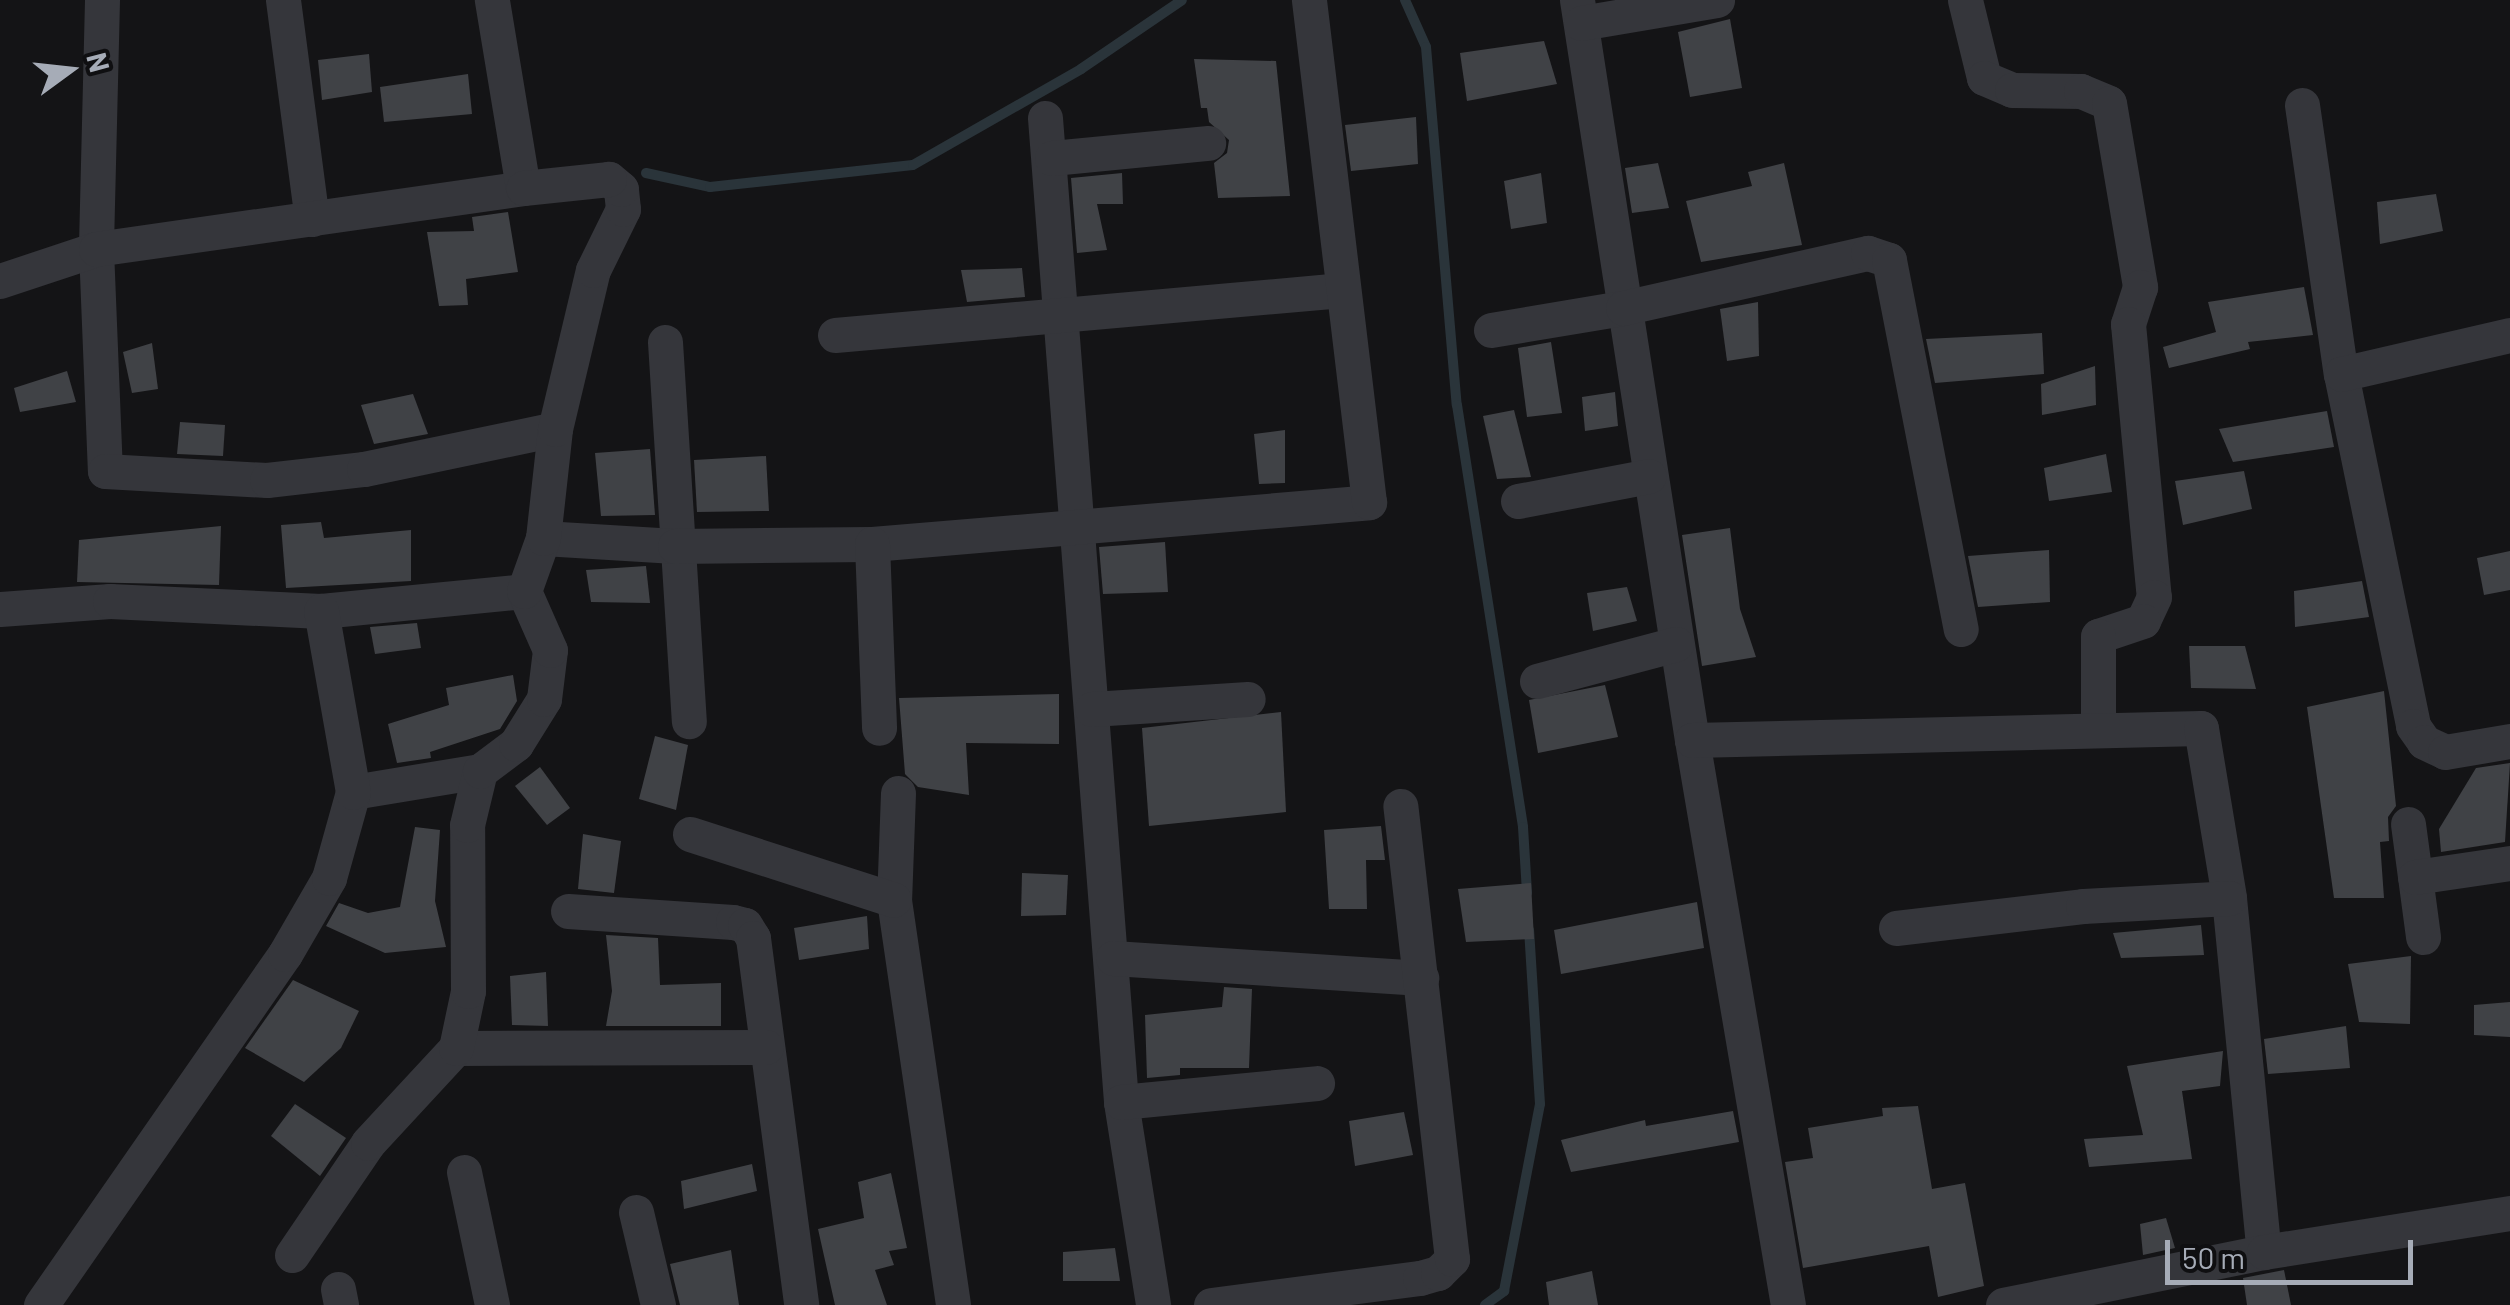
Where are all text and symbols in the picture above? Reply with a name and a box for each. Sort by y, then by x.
north arrow [20,20,120,120]
text: N [80,49,118,76]
scale bar [2170,1220,2418,1282]
text: 50 m [2182,1239,2245,1275]

